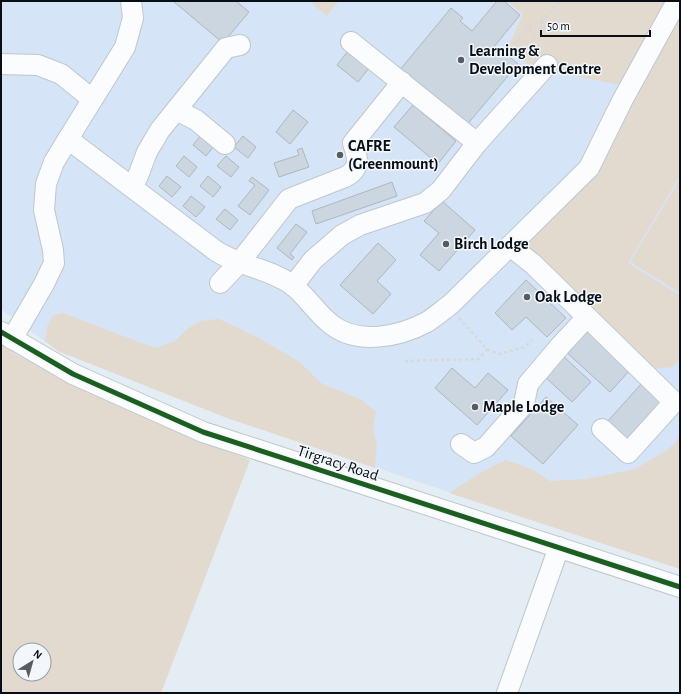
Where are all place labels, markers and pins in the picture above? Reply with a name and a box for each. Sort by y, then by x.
place label: Learning & Development Centre [469,43,601,77]
marker: Learning & Development Centre [456,55,466,65]
place label: CAFRE (Greenmount) [348,138,439,172]
marker: CAFRE (Greenmount) [335,150,345,160]
place label: Birch Lodge [454,236,529,252]
marker: Birch Lodge [441,239,451,249]
place label: Oak Lodge [535,289,602,305]
marker: Oak Lodge [522,292,532,302]
place label: Maple Lodge [483,399,565,415]
marker: Maple Lodge [470,402,480,412]

